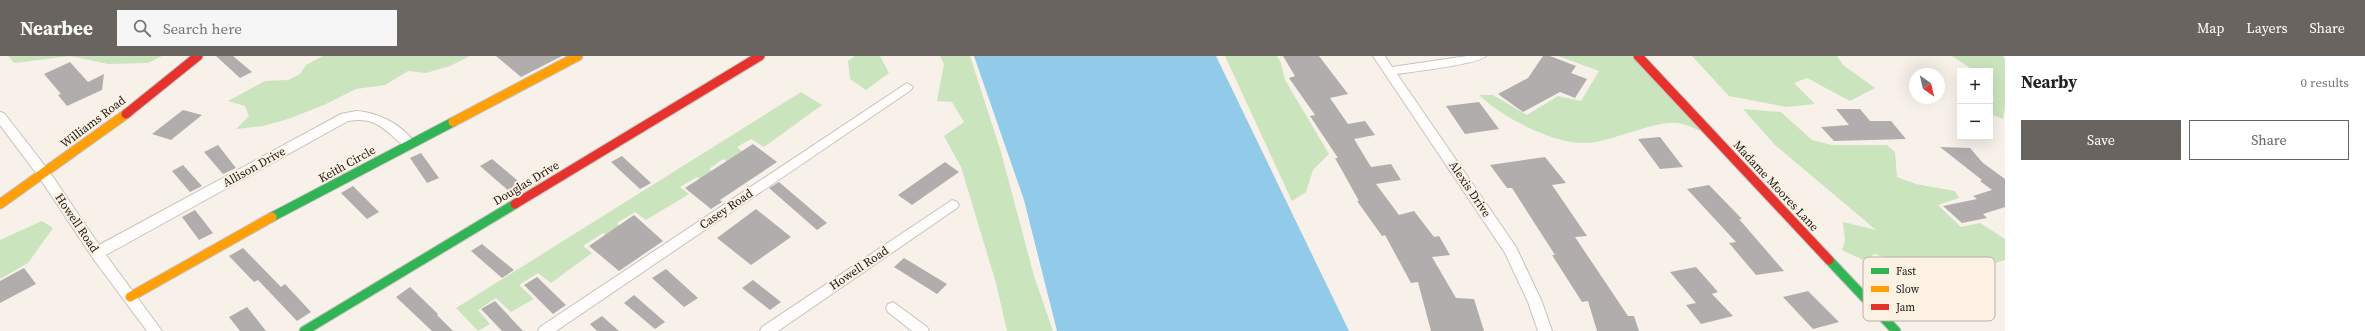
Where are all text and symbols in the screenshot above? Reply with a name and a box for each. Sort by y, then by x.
search box [117,10,397,46]
text: Nearbee [20,15,93,41]
icon: search [131,17,153,39]
text: Search here [163,18,242,39]
text: Map [2197,18,2224,38]
text: Layers [2246,18,2288,38]
text: Share [2310,18,2345,38]
north arrow [1909,68,1945,104]
map controls [1957,68,1993,140]
button: + [1957,68,1993,104]
text: Nearby [2021,70,2077,94]
text: 0 results [2301,74,2349,91]
street label: Williams Road [57,92,129,152]
button: − [1957,104,1993,140]
button: Save [2021,120,2181,160]
button: Share [2189,120,2349,160]
street label: Madame Moores Lane [1730,137,1822,235]
street label: Keith Circle [316,142,378,186]
street label: Allison Drive [220,143,288,191]
street label: Douglas Drive [490,157,562,209]
street label: Alexis Drive [1445,158,1495,220]
street label: Casey Road [696,185,756,233]
street label: Howell Road [51,190,103,256]
street label: Howell Road [826,242,892,294]
legend [1863,257,1995,321]
text: Fast [1896,264,1916,279]
text: Slow [1896,282,1920,297]
text: Jam [1895,300,1915,315]

